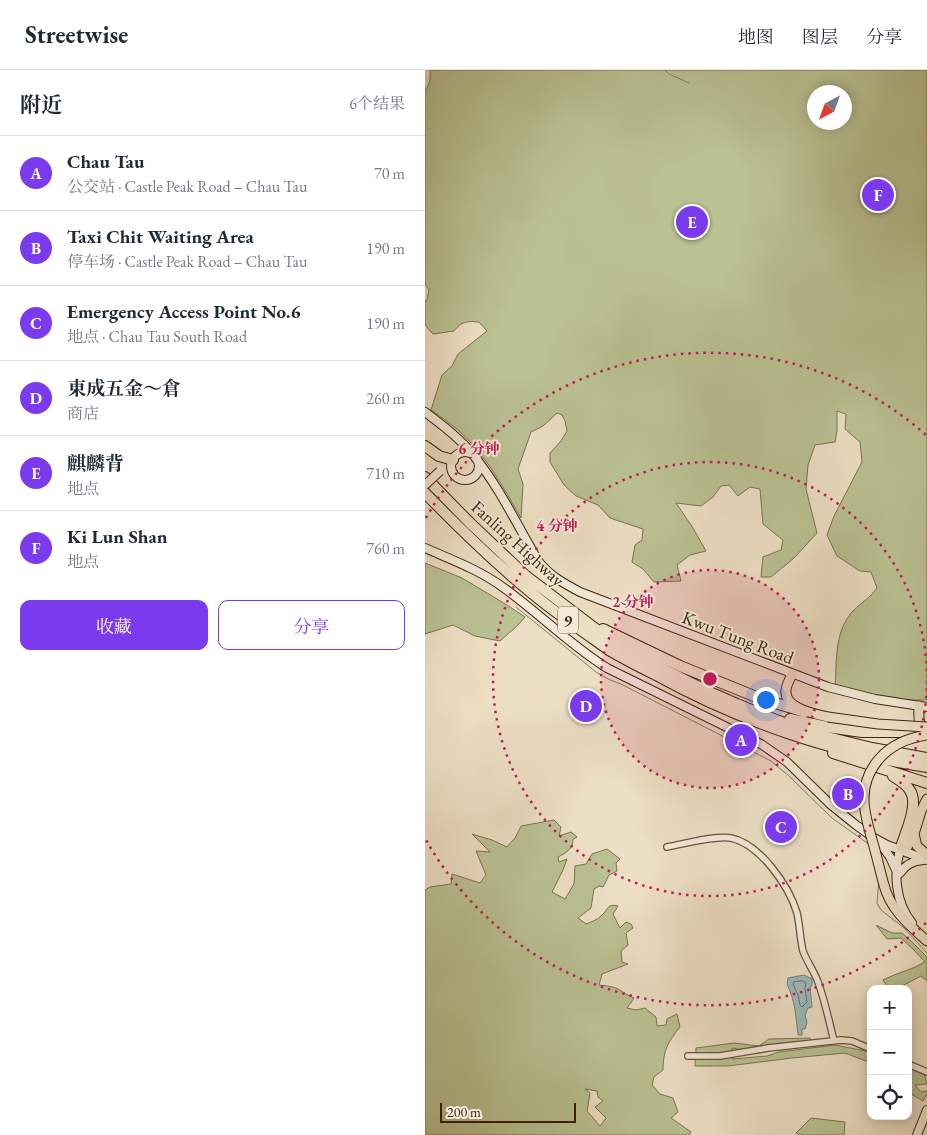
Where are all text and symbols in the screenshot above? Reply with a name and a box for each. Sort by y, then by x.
text: Streetwise [25,19,128,50]
text: 地图 [738,25,774,48]
text: 图层 [802,25,838,48]
text: 分享 [866,25,902,48]
north arrow [807,85,852,130]
text: 附近 [20,91,62,118]
text: 6个结果 [349,93,405,114]
text: Chau Tau [67,149,144,174]
text: A [30,163,42,184]
text: 70 m [374,163,405,184]
text: 公交站 · Castle Peak Road – Chau Tau [67,176,307,197]
pin: F [862,176,894,214]
pin: E [676,203,708,241]
text: Taxi Chit Waiting Area [67,224,254,249]
text: B [31,238,41,259]
text: 190 m [366,238,405,259]
text: 停车场 · Castle Peak Road – Chau Tau [67,251,307,272]
text: Emergency Access Point No.6 [67,299,301,324]
text: C [30,313,42,334]
text: 190 m [366,313,405,334]
text: 地点 · Chau Tau South Road [67,326,247,347]
text: 東成五金～倉 [67,376,181,401]
text: D [30,388,42,409]
text: 260 m [366,388,405,409]
text: 商店 [67,403,99,424]
text: 6 分钟 [458,439,500,458]
text: 麒麟背 [67,451,124,476]
text: E [31,463,41,484]
text: 710 m [366,463,405,484]
text: 地点 [67,478,99,499]
street label: Fanling Highway [467,495,569,591]
text: 4 分钟 [536,516,578,535]
text: Ki Lun Shan [67,524,168,549]
text: F [32,538,40,559]
text: 760 m [366,538,405,559]
text: 地点 [67,551,99,572]
text: 2 分钟 [612,592,654,611]
button: 收藏 [20,600,208,650]
button: 分享 [218,600,405,650]
street label: Kwu Tung Road [679,605,798,669]
road number: 9 [558,606,578,634]
centre of rings [701,670,719,688]
pin: D [570,687,602,725]
your location [753,687,779,713]
pin: A [725,721,757,759]
pin: B [832,775,864,813]
pin: C [765,808,797,846]
map controls [867,985,912,1120]
button: + [867,985,912,1030]
button: − [867,1030,912,1075]
button: locate [867,1075,912,1120]
scale bar [440,1100,576,1123]
text: 200 m [447,1103,481,1121]

